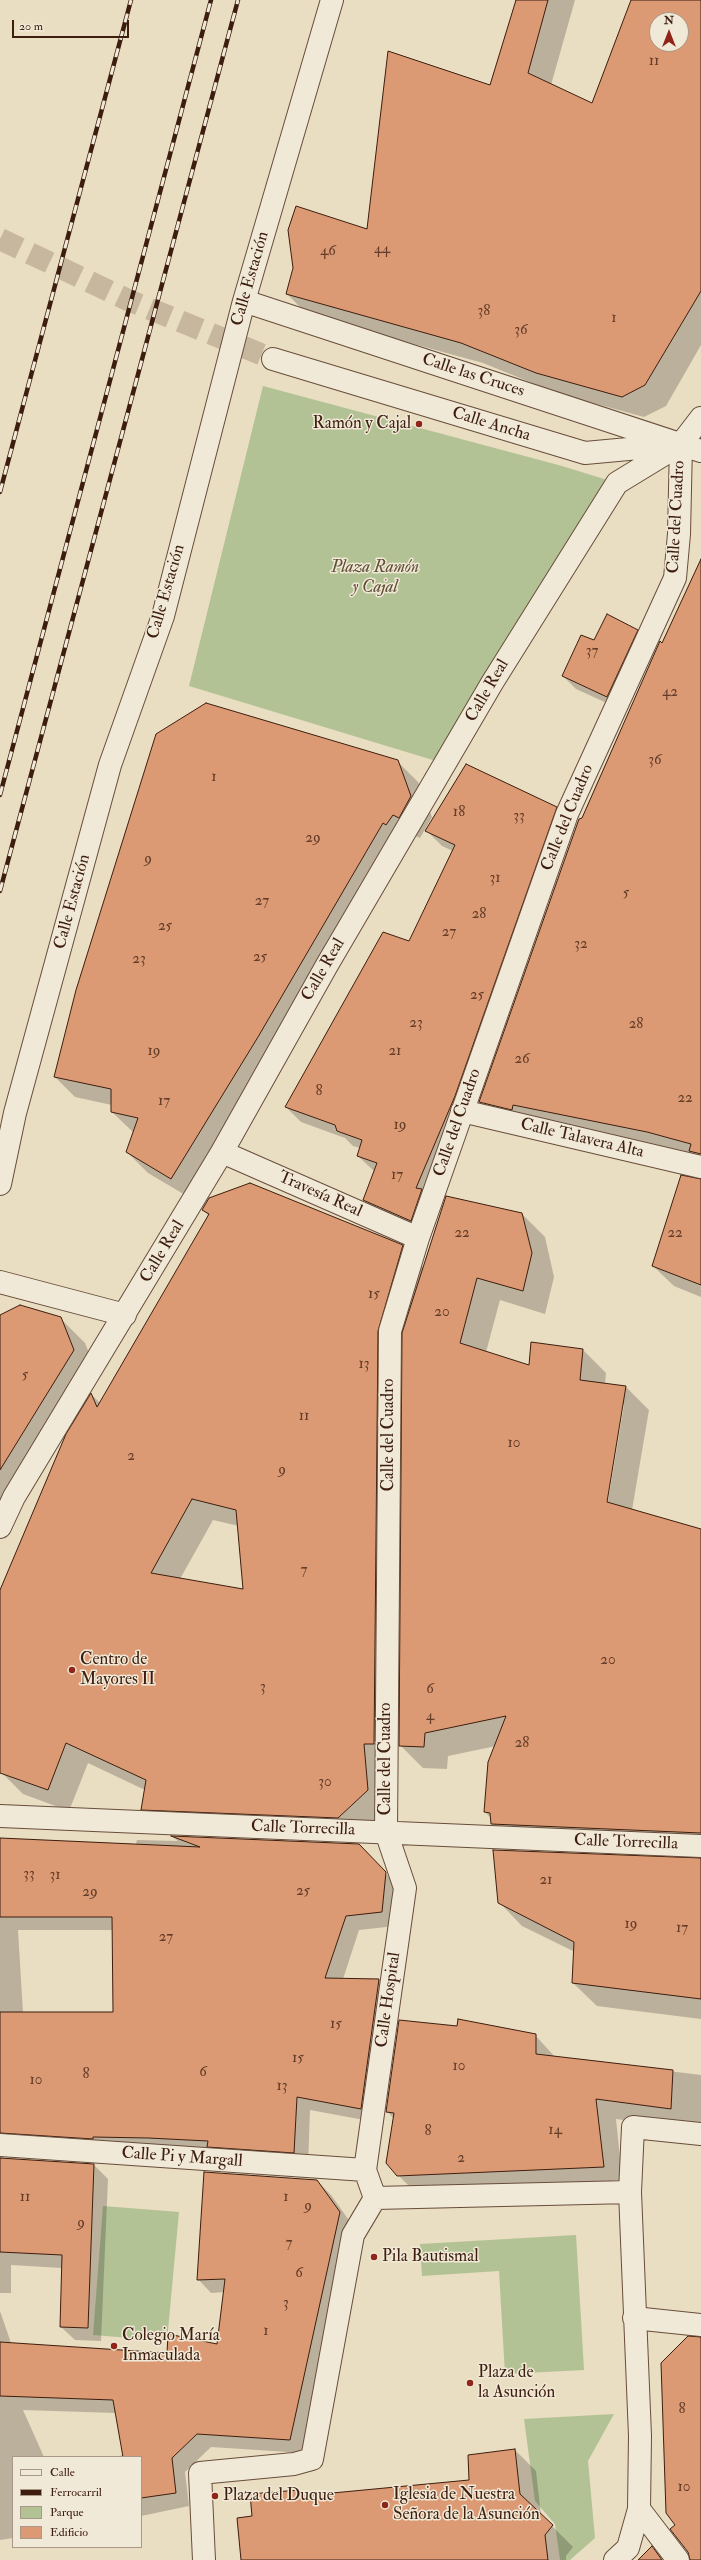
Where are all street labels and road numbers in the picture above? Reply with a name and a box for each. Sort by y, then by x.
street label: Calle Estación [228,229,274,329]
street label: Calle las Cruces [419,350,527,402]
street label: Calle Ancha [449,403,533,447]
street label: Calle del Cuadro [664,460,690,574]
street label: Calle Estación [144,542,190,642]
street label: Calle Real [462,656,514,726]
street label: Calle del Cuadro [537,762,599,874]
street label: Calle Estación [51,852,95,952]
street label: Calle Real [298,935,350,1005]
street label: Calle del Cuadro [430,1066,486,1180]
street label: Calle Talavera Alta [518,1115,646,1163]
street label: Travesía Real [275,1167,365,1223]
street label: Calle Real [136,1217,190,1287]
street label: Calle del Cuadro [379,1378,399,1492]
street label: Calle del Cuadro [376,1702,396,1816]
street label: Calle Torrecilla [251,1817,355,1841]
street label: Calle Torrecilla [574,1831,678,1855]
street label: Calle Hospital [372,1951,406,2049]
street label: Calle Pi y Margall [121,2144,243,2172]

